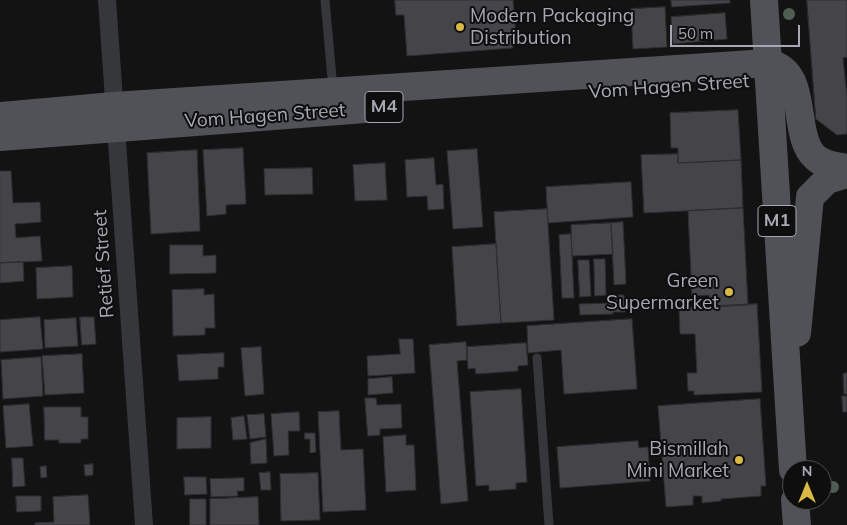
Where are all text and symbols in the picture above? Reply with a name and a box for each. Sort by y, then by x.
place label: Modern Packaging Distribution [470,5,634,49]
scale bar [672,15,802,47]
marker: Modern Packaging Distribution [454,21,466,33]
text: 50 m [678,24,713,43]
street label: Vom Hagen Street [588,70,750,104]
road number: M4 [365,91,403,122]
street label: Vom Hagen Street [184,99,346,133]
road number: M1 [758,206,796,237]
street label: Retief Street [89,209,119,319]
place label: Green Supermarket [606,270,719,314]
marker: Green Supermarket [723,286,735,298]
place label: Bismillah Mini Market [626,438,729,482]
marker: Bismillah Mini Market [733,454,745,466]
north arrow [782,460,832,510]
text: N [802,462,812,480]

